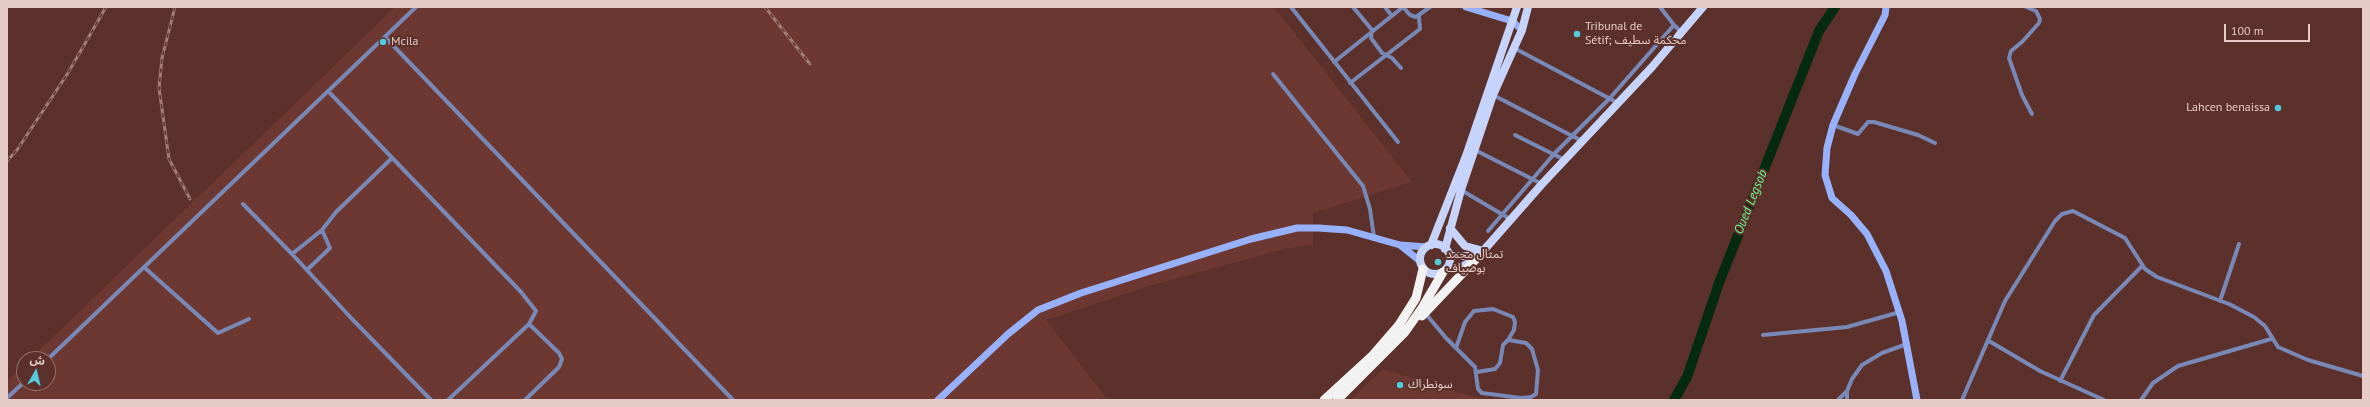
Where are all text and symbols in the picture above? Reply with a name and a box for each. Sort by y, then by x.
scale bar [2226,16,2312,42]
place label: Tribunal de Sétif; محكمة سطيف [1585,20,1686,48]
text: 100 m [2231,23,2264,38]
marker: Tribunal de Sétif; محكمة سطيف [1572,29,1582,39]
place label: Mcila [391,35,419,49]
marker: Mcila [378,37,388,47]
place label: Lahcen benaissa [2186,101,2270,115]
marker: Lahcen benaissa [2273,103,2283,113]
water label: Oued Legsob [1731,167,1771,237]
place label: تمثال محمد بوضياف [1446,248,1503,276]
marker: تمثال محمد بوضياف [1433,257,1443,267]
north arrow [16,351,56,391]
text: ش [29,352,46,368]
place label: سونطراك [1408,378,1453,392]
marker: سونطراك [1395,380,1405,390]

